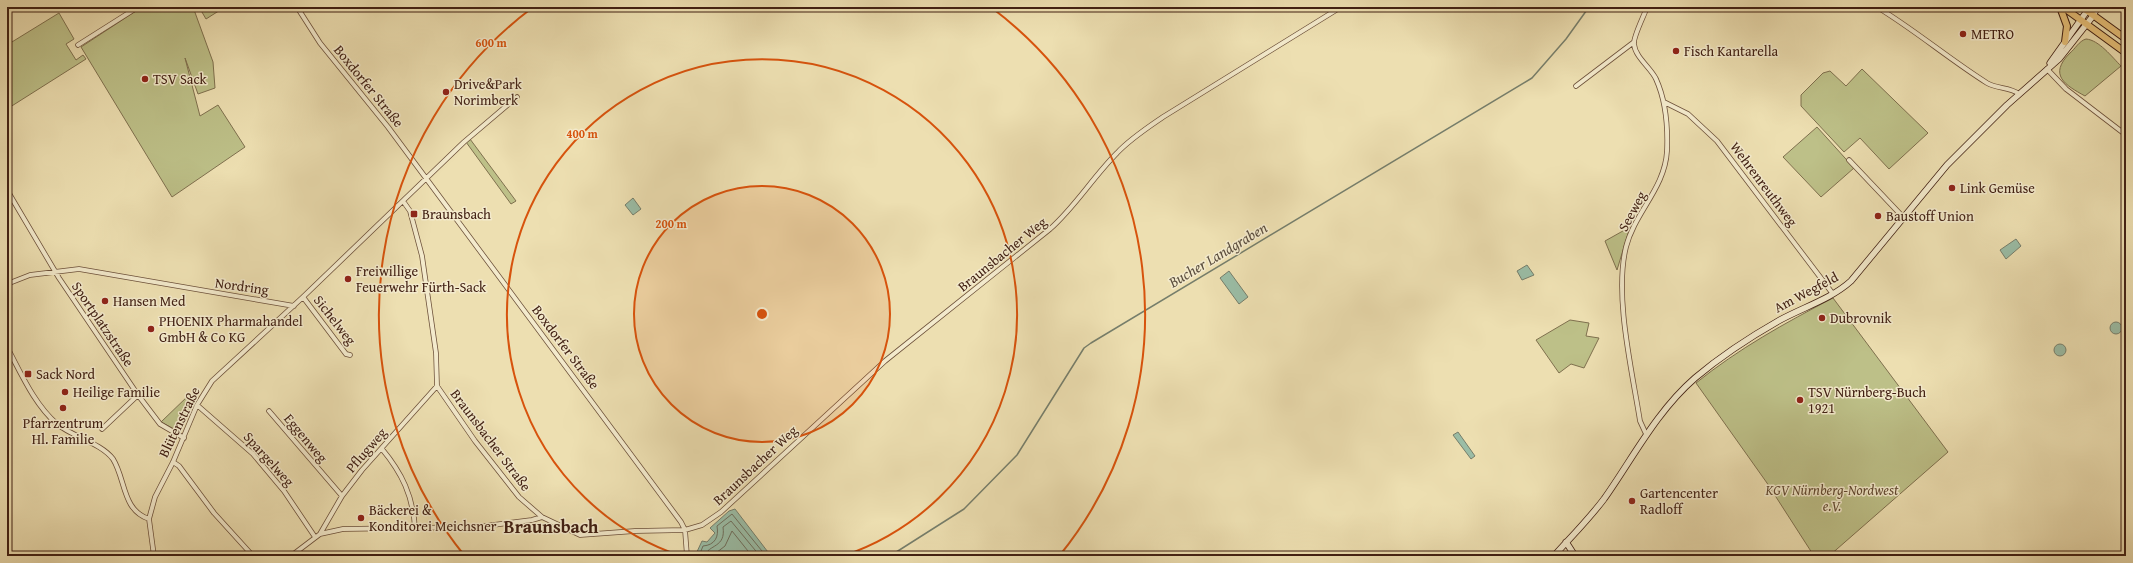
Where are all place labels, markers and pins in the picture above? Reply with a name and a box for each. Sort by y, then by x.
place label: METRO [1971,24,2014,44]
marker: METRO [1958,29,1968,39]
place label: Fisch Kantarella [1684,41,1779,61]
marker: Fisch Kantarella [1671,46,1681,56]
place label: TSV Sack [153,69,207,89]
marker: TSV Sack [140,74,150,84]
place label: Drive&Park Norimberk [454,74,523,110]
marker: Drive&Park Norimberk [441,87,451,97]
place label: Link Gemüse [1960,178,2035,198]
marker: Link Gemüse [1947,183,1957,193]
place label: Braunsbach [422,204,491,224]
place label: Baustoff Union [1886,206,1974,226]
marker: Braunsbach [409,209,419,219]
marker: Baustoff Union [1873,211,1883,221]
place label: Freiwillige Feuerwehr Fürth-Sack [356,261,487,297]
marker: Freiwillige Feuerwehr Fürth-Sack [343,274,353,284]
place label: Hansen Med [113,291,186,311]
marker: Hansen Med [100,296,110,306]
centre of rings [755,307,769,321]
place label: Dubrovnik [1830,308,1893,328]
place label: PHOENIX Pharmahandel GmbH & Co KG [159,311,303,347]
marker: Dubrovnik [1817,313,1827,323]
marker: PHOENIX Pharmahandel GmbH & Co KG [146,324,156,334]
place label: Sack Nord [36,364,96,384]
marker: Sack Nord [23,369,33,379]
place label: Heilige Familie [73,382,160,402]
place label: TSV Nürnberg-Buch 1921 [1808,382,1926,418]
marker: Heilige Familie [60,387,70,397]
marker: TSV Nürnberg-Buch 1921 [1795,395,1805,405]
marker: Pfarrzentrum Hl. Familie [58,403,68,413]
place label: Pfarrzentrum Hl. Familie [23,413,104,449]
place label: Gartencenter Radloff [1640,483,1718,519]
marker: Gartencenter Radloff [1627,496,1637,506]
place label: Bäckerei & Konditorei Meichsner [369,500,497,536]
marker: Bäckerei & Konditorei Meichsner [356,513,366,523]

